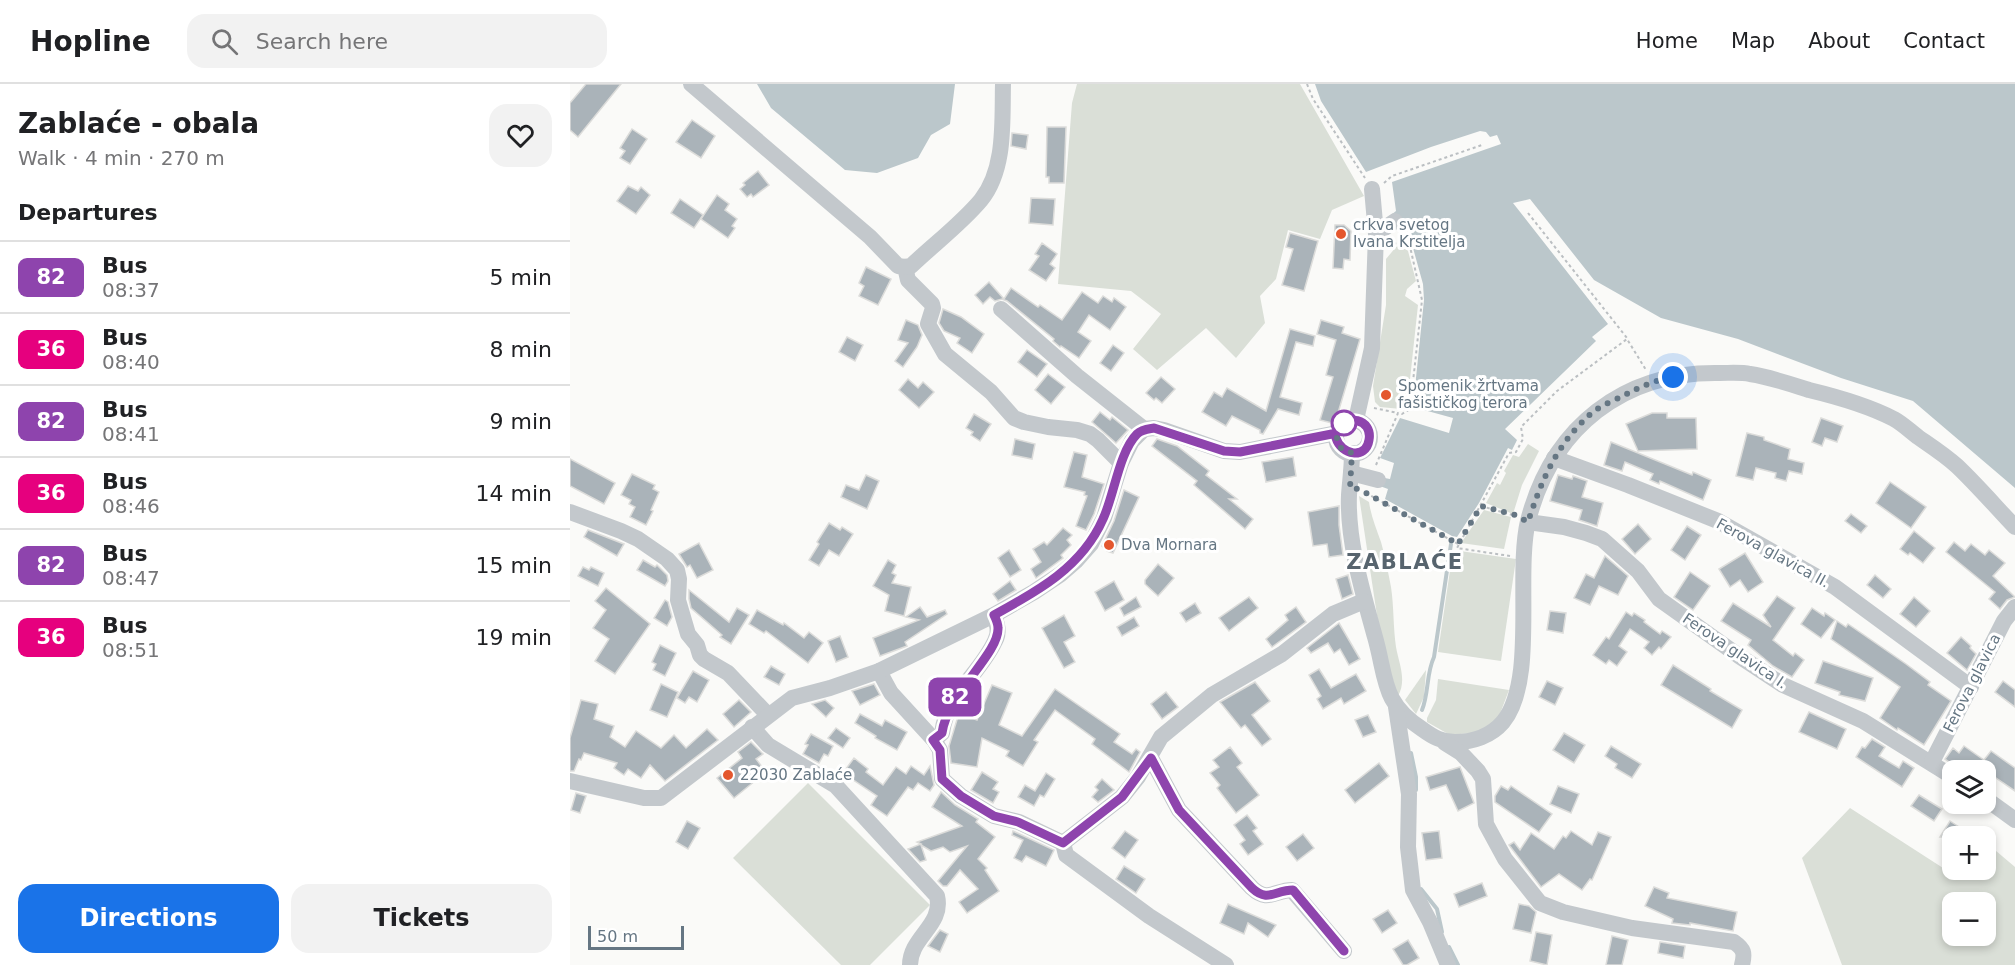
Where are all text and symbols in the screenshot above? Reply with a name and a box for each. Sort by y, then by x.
search box [187,14,607,68]
text: Hopline [30,25,151,58]
icon: search [208,25,241,58]
text: Search here [256,29,388,54]
text: Home [1636,29,1698,53]
text: Map [1731,29,1775,53]
text: About [1808,29,1870,53]
text: Contact [1903,29,1985,53]
button: heart [489,104,552,167]
text: Zablaće - obala [18,107,259,140]
text: Walk · 4 min · 270 m [18,146,225,170]
text: Departures [18,200,158,225]
place label: crkva svetog Ivana Krstitelja [1353,216,1465,251]
marker: crkva svetog Ivana Krstitelja [1334,227,1348,241]
text: Bus [102,253,148,278]
text: 82 [36,265,66,289]
text: 5 min [490,265,552,290]
text: 08:37 [102,278,160,302]
text: Bus [102,325,148,350]
text: 36 [36,337,66,361]
text: 8 min [490,337,552,362]
text: 08:40 [102,350,160,374]
your location [1658,362,1688,392]
place label: Spomenik žrtvama fašističkog terora [1398,377,1539,412]
marker: Spomenik žrtvama fašističkog terora [1379,388,1393,402]
text: Bus [102,397,148,422]
text: 82 [36,409,66,433]
text: 9 min [490,409,552,434]
unlabelled marker [1331,410,1357,436]
text: 08:41 [102,422,160,446]
text: Bus [102,469,148,494]
text: 36 [36,481,66,505]
text: 14 min [476,481,552,506]
text: 08:46 [102,494,160,518]
street label: Ferova glavica II. [1713,514,1833,592]
place label: Dva Mornara [1121,536,1217,554]
marker: Dva Mornara [1102,538,1116,552]
text: Bus [102,541,148,566]
district label: ZABLAĆE [1346,549,1464,574]
text: 82 [36,553,66,577]
text: 15 min [476,553,552,578]
text: 08:47 [102,566,160,590]
street label: Ferova glavica I. [1679,609,1791,693]
text: Bus [102,613,148,638]
text: 36 [36,625,66,649]
text: 19 min [476,625,552,650]
street label: Ferova glavica [1939,631,2005,735]
text: 08:51 [102,638,160,662]
line badge: 82 [928,678,982,716]
text: 82 [940,685,970,709]
map controls [1942,760,1996,946]
button: layers [1942,760,1996,814]
place label: 22030 Zablaće [740,766,852,784]
marker: 22030 Zablaće [721,768,735,782]
button: + [1942,826,1996,880]
button: Directions [18,884,279,953]
button: Tickets [291,884,552,953]
button: − [1942,892,1996,946]
scale bar [588,923,684,950]
text: 50 m [597,927,638,946]

